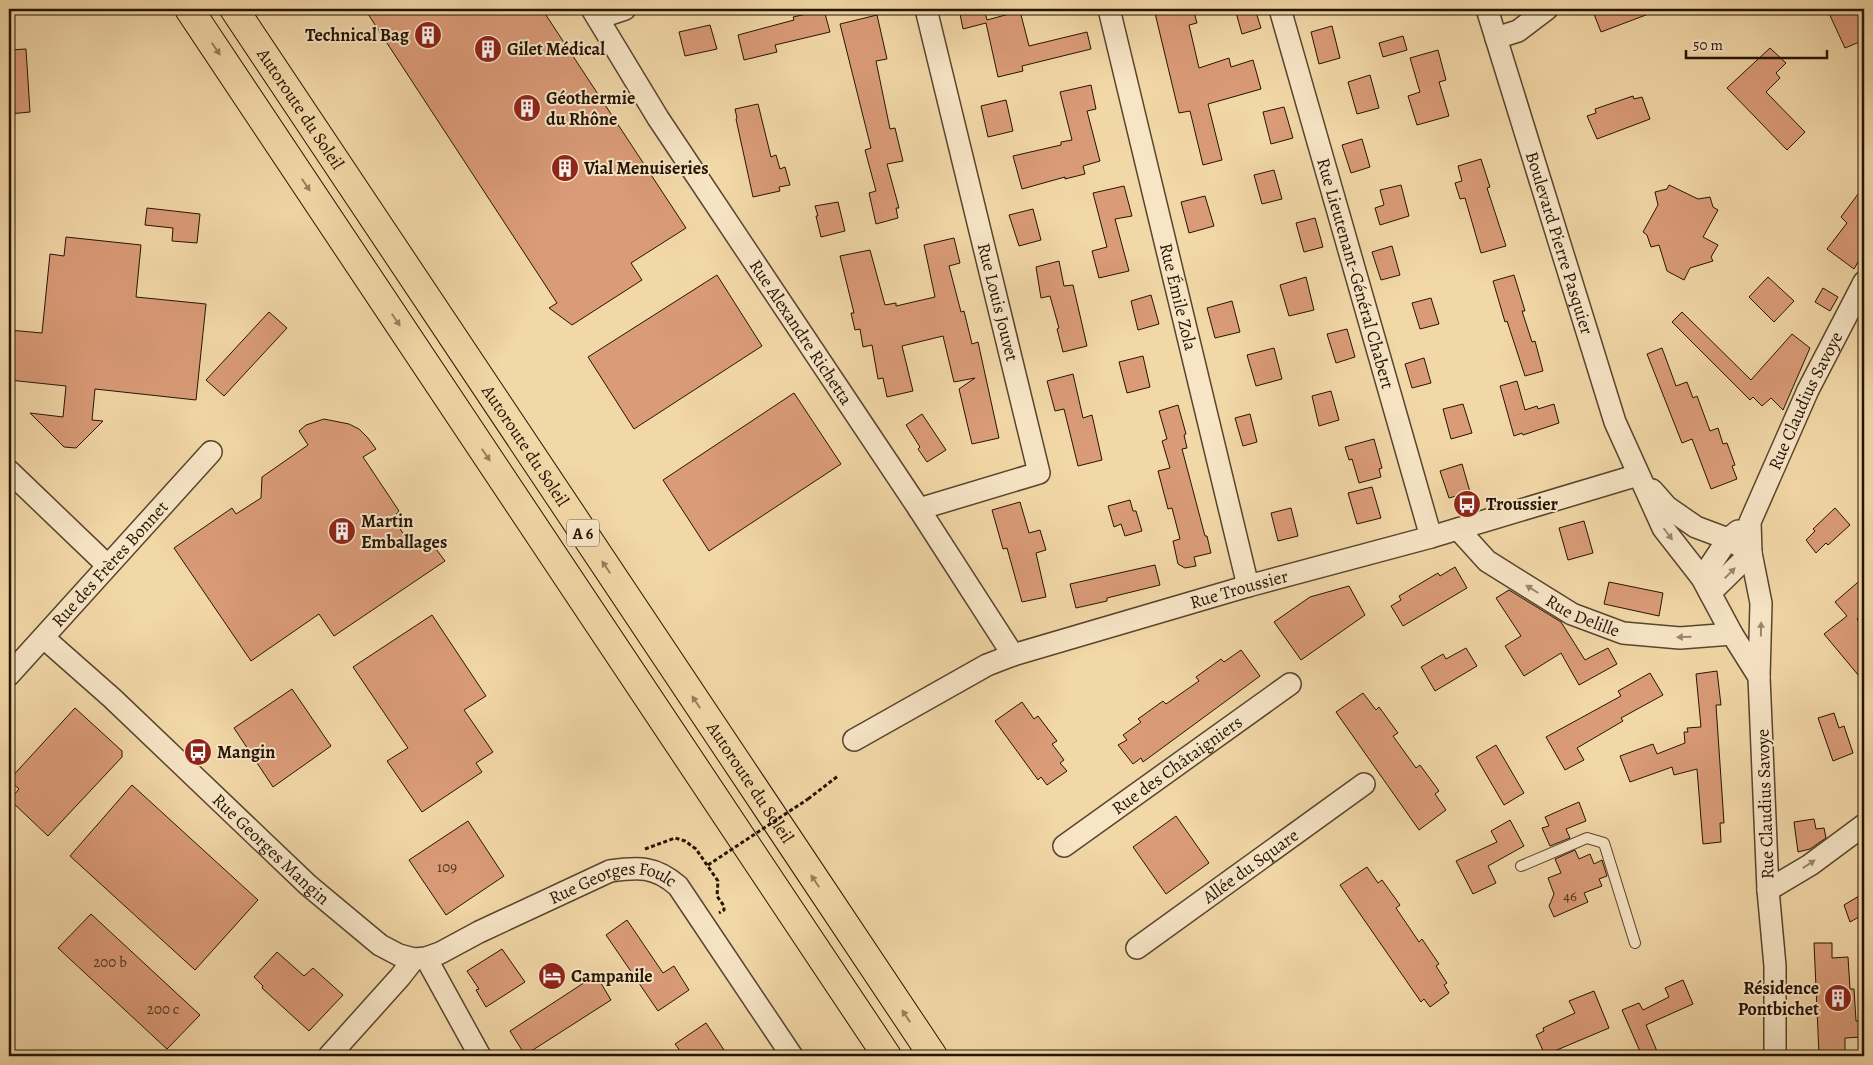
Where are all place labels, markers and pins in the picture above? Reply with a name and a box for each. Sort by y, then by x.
building icon: Technical Bag [413,20,443,50]
place label: Technical Bag [305,23,410,47]
building icon: Gilet Médical [473,34,503,64]
place label: Gilet Médical [507,37,605,61]
place label: Géothermie du Rhône [546,86,635,131]
building icon: Géothermie du Rhône [512,93,542,123]
building icon: Vial Menuiseries [550,153,580,183]
place label: Vial Menuiseries [583,156,709,180]
bus stop icon: Troussier [1452,489,1482,519]
place label: Troussier [1486,492,1559,516]
place label: Martin Emballages [361,509,447,554]
building icon: Martin Emballages [327,516,357,546]
bus stop icon: Mangin [183,737,213,767]
place label: Mangin [217,740,275,764]
hotel icon: Campanile [537,961,567,991]
place label: Campanile [571,964,653,988]
place label: Résidence Pontbichet [1738,976,1819,1021]
building icon: Résidence Pontbichet [1823,983,1853,1013]

